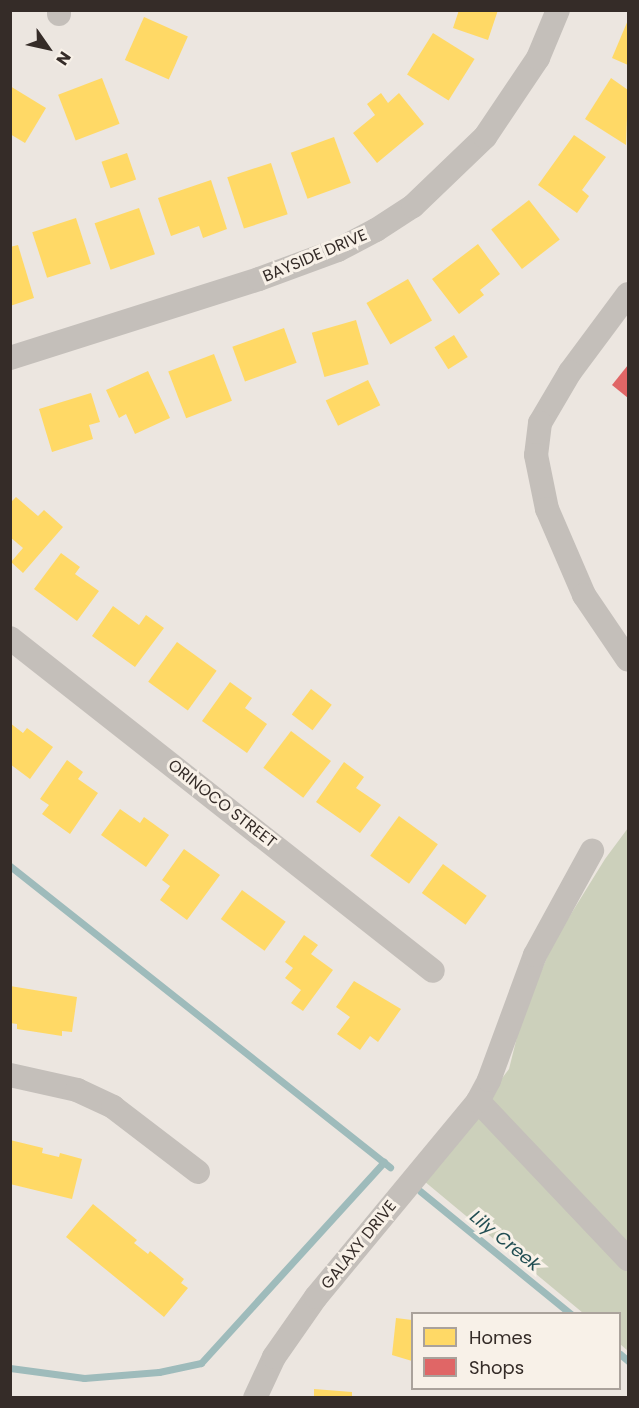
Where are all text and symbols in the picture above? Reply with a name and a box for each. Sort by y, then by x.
north arrow [18,18,78,78]
text: N [50,47,76,70]
street label: BAYSIDE DRIVE [260,225,370,287]
street label: ORINOCO STREET [164,756,280,852]
street label: GALAXY DRIVE [317,1197,401,1293]
water label: Lily Creek [465,1206,545,1276]
legend [411,1312,621,1390]
text: Homes [469,1325,532,1350]
text: Shops [469,1355,524,1380]

